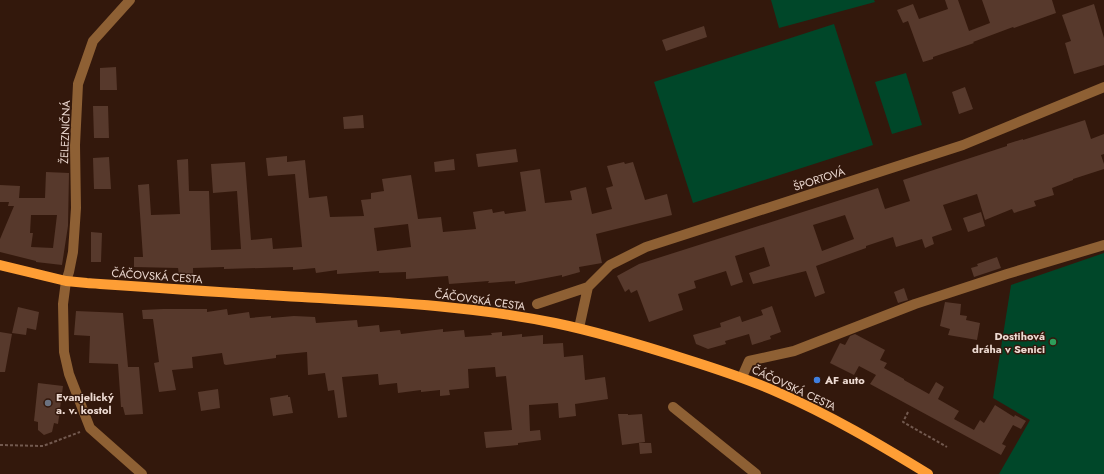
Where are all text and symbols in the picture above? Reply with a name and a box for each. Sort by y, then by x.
street label: ŽELEZNIČNÁ [56,99,74,164]
street label: ŠPORTOVÁ [791,163,847,195]
street label: ČÁČOVSKÁ CESTA [111,265,204,287]
street label: ČÁČOVSKÁ CESTA [434,286,527,314]
place label: Dostihová dráha v Senici [972,328,1045,357]
marker: Dostihová dráha v Senici [1048,337,1058,347]
street label: ČÁČOVSKÁ CESTA [749,361,839,415]
place label: AF auto [824,372,865,388]
marker: AF auto [812,375,822,385]
place label: Evanjelický a. v. kostol [56,389,114,418]
marker: Evanjelický a. v. kostol [43,398,53,408]

